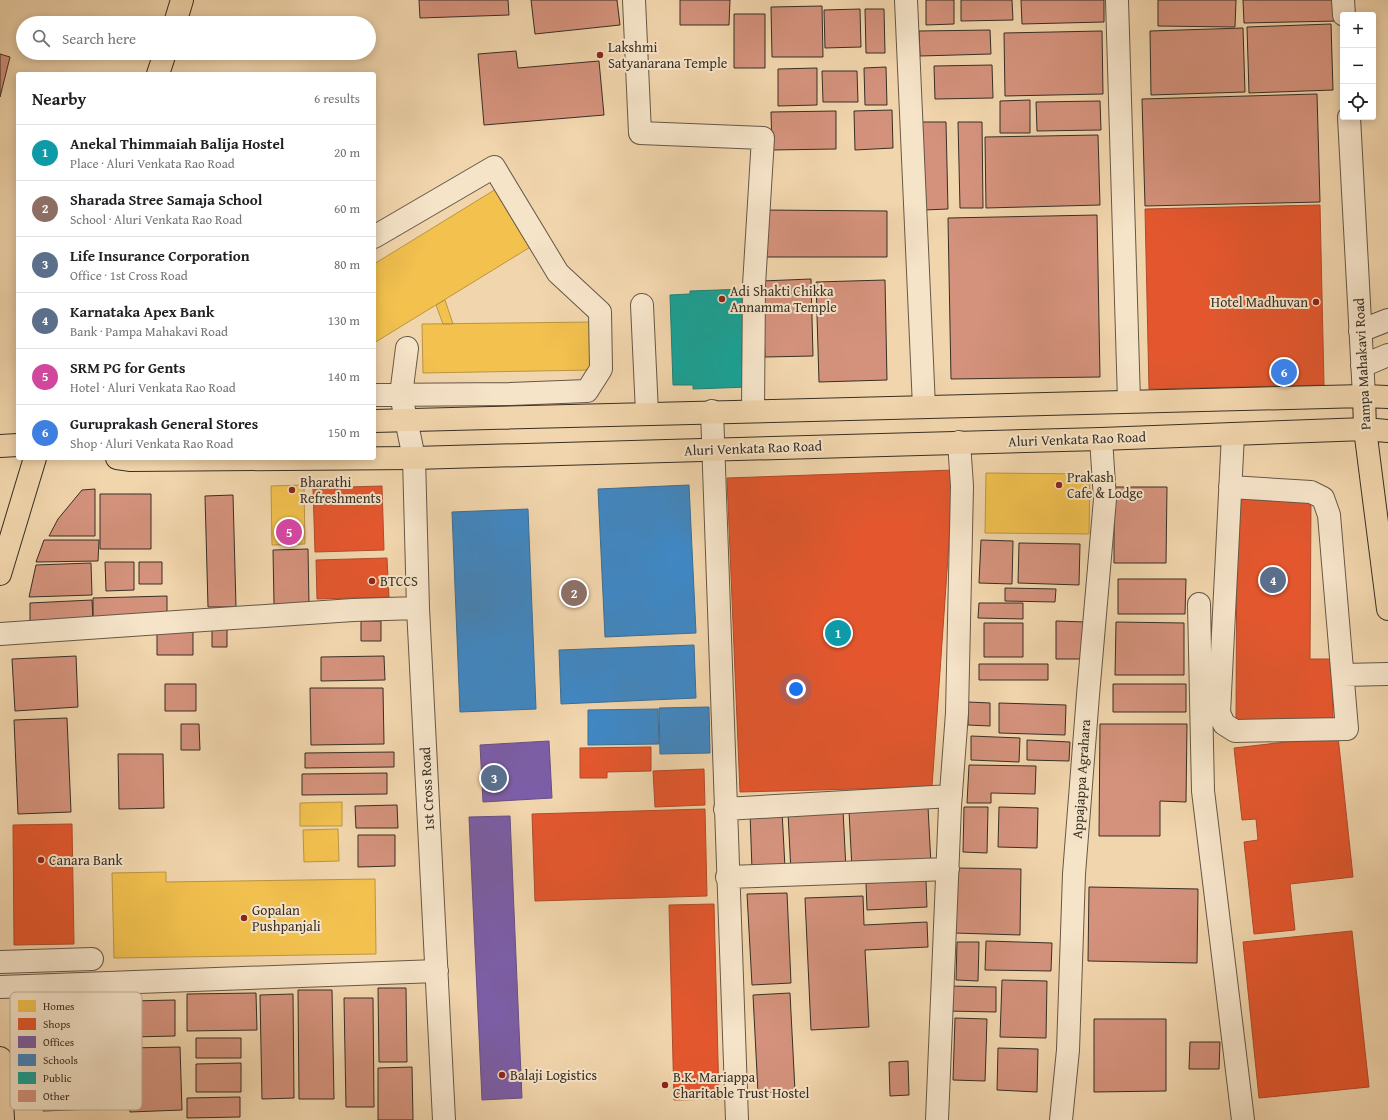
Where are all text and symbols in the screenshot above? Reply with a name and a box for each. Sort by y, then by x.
map controls [1340,12,1376,120]
button: + [1340,12,1376,48]
search box [16,16,376,60]
icon: search [30,27,52,49]
text: Search here [62,28,136,49]
place label: Lakshmi Satyanarana Temple [608,37,728,73]
button: − [1340,48,1376,84]
marker: Lakshmi Satyanarana Temple [595,50,605,60]
button: locate [1340,84,1376,120]
text: Nearby [32,86,86,111]
text: 6 results [314,89,360,108]
text: Anekal Thimmaiah Balija Hostel [70,133,285,154]
text: 1 [42,143,48,162]
text: 20 m [334,143,360,162]
text: Place · Aluri Venkata Rao Road [70,154,235,173]
text: Sharada Stree Samaja School [70,189,262,210]
text: 2 [42,199,48,218]
text: 60 m [334,199,360,218]
text: School · Aluri Venkata Rao Road [70,210,242,229]
text: Life Insurance Corporation [70,245,250,266]
text: 3 [42,255,48,274]
text: 80 m [334,255,360,274]
text: Office · 1st Cross Road [70,266,188,285]
place label: Adi Shakti Chikka Annamma Temple [730,281,837,317]
place label: Hotel Madhuvan [1211,292,1308,312]
marker: Adi Shakti Chikka Annamma Temple [717,294,727,304]
marker: Hotel Madhuvan [1311,297,1321,307]
street label: Pampa Mahakavi Road [1349,297,1375,431]
text: Karnataka Apex Bank [70,301,214,322]
text: 4 [42,311,48,330]
text: 130 m [328,311,360,330]
text: Bank · Pampa Mahakavi Road [70,322,228,341]
text: SRM PG for Gents [70,357,185,378]
pin: 6 [1271,357,1297,387]
text: 5 [42,367,48,386]
text: 140 m [328,367,360,386]
text: Hotel · Aluri Venkata Rao Road [70,378,236,397]
text: Guruprakash General Stores [70,413,258,434]
text: 6 [42,423,48,442]
text: 150 m [328,423,360,442]
street label: Aluri Venkata Rao Road [1008,427,1147,451]
text: Shop · Aluri Venkata Rao Road [70,434,233,453]
street label: Aluri Venkata Rao Road [684,436,823,460]
place label: Prakash Cafe & Lodge [1067,467,1143,503]
place label: Bharathi Refreshments [300,472,381,508]
marker: Prakash Cafe & Lodge [1054,480,1064,490]
marker: Bharathi Refreshments [287,485,297,495]
pin: 5 [276,517,302,547]
pin: 4 [1260,565,1286,595]
place label: BTCCS [380,571,418,591]
marker: BTCCS [367,576,377,586]
pin: 2 [561,578,587,608]
pin: 1 [825,618,851,648]
your location [786,679,806,699]
street label: Appajappa Agrahara [1067,718,1095,839]
street label: 1st Cross Road [415,746,439,832]
pin: 3 [481,763,507,793]
place label: Canara Bank [49,850,123,870]
marker: Canara Bank [36,855,46,865]
place label: Gopalan Pushpanjali [252,900,321,936]
marker: Gopalan Pushpanjali [239,913,249,923]
legend [10,992,142,1110]
text: Homes [43,998,74,1014]
text: Shops [43,1016,70,1032]
text: Offices [43,1034,74,1050]
text: Schools [43,1052,78,1068]
place label: Balaji Logistics [510,1065,597,1085]
place label: B.K. Mariappa Charitable Trust Hostel [673,1067,809,1103]
text: Public [43,1070,72,1086]
marker: Balaji Logistics [497,1070,507,1080]
marker: B.K. Mariappa Charitable Trust Hostel [660,1080,670,1090]
text: Other [43,1088,70,1104]

